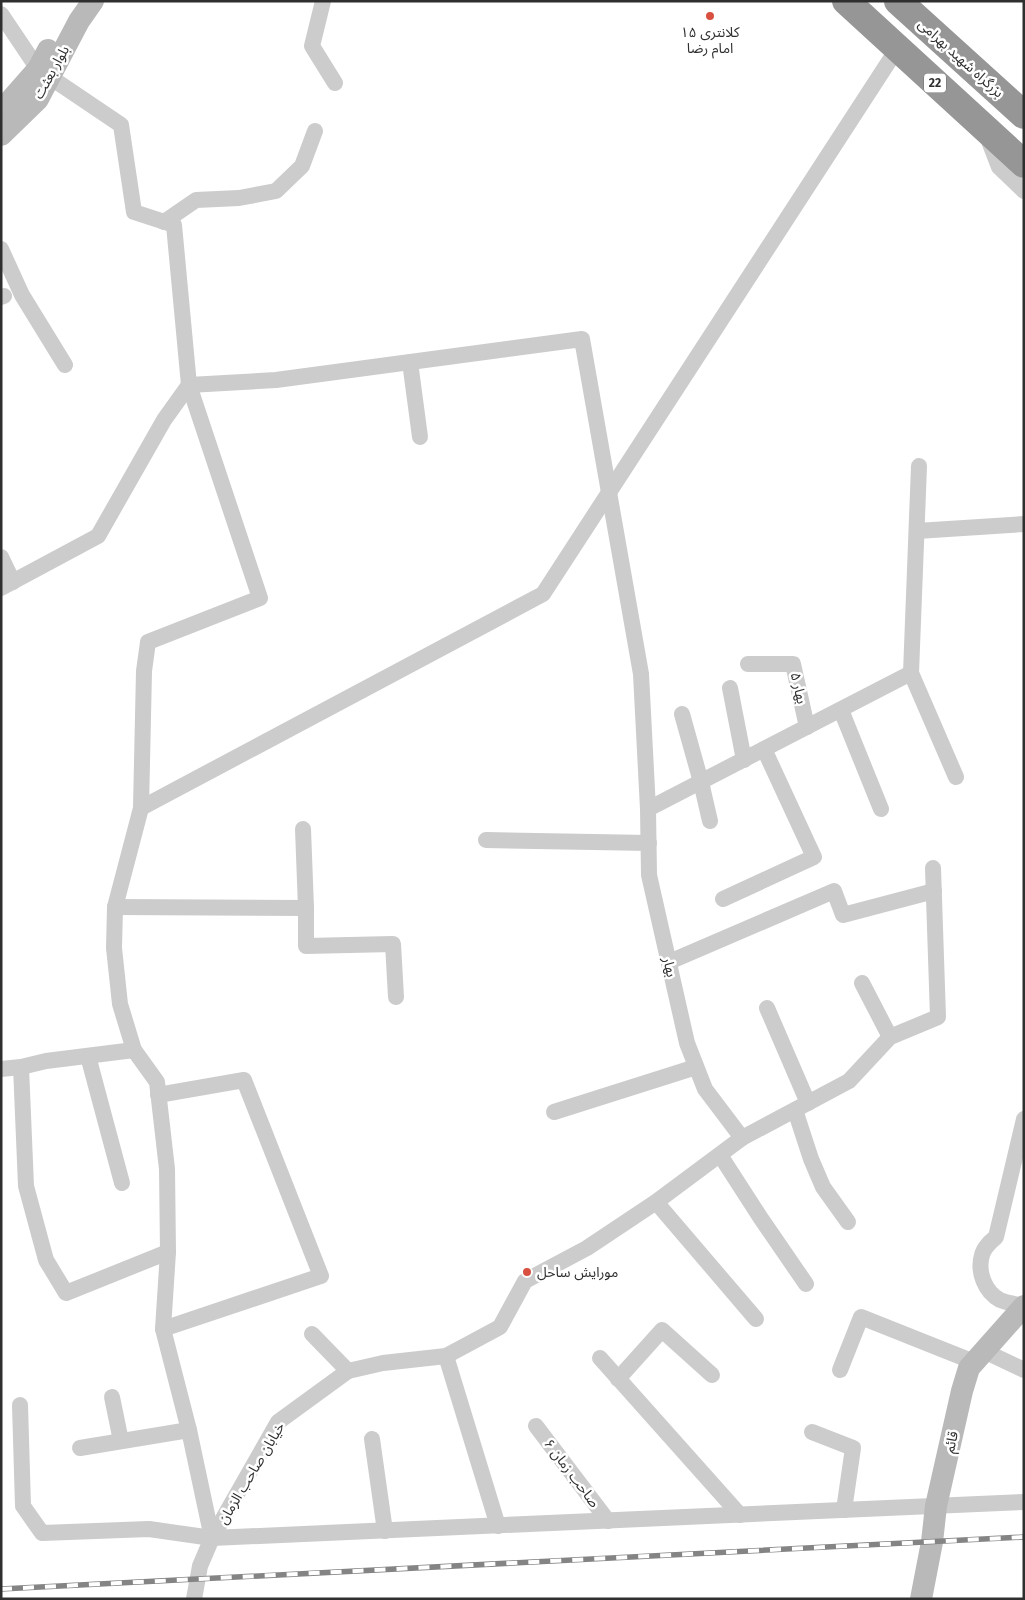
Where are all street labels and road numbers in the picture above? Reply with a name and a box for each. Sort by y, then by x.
street label: بزرگراه شهید بهرامی [914,16,1007,101]
street label: بلوار بعثت [30,42,73,102]
road number: 22 [924,74,946,92]
street label: بهار ۵ [787,671,810,706]
street label: بهار [659,954,680,979]
street label: خیابان صاحب الزمان [214,1419,288,1527]
street label: قائم [941,1430,964,1455]
street label: صاحب زمان ۶ [540,1436,603,1511]

